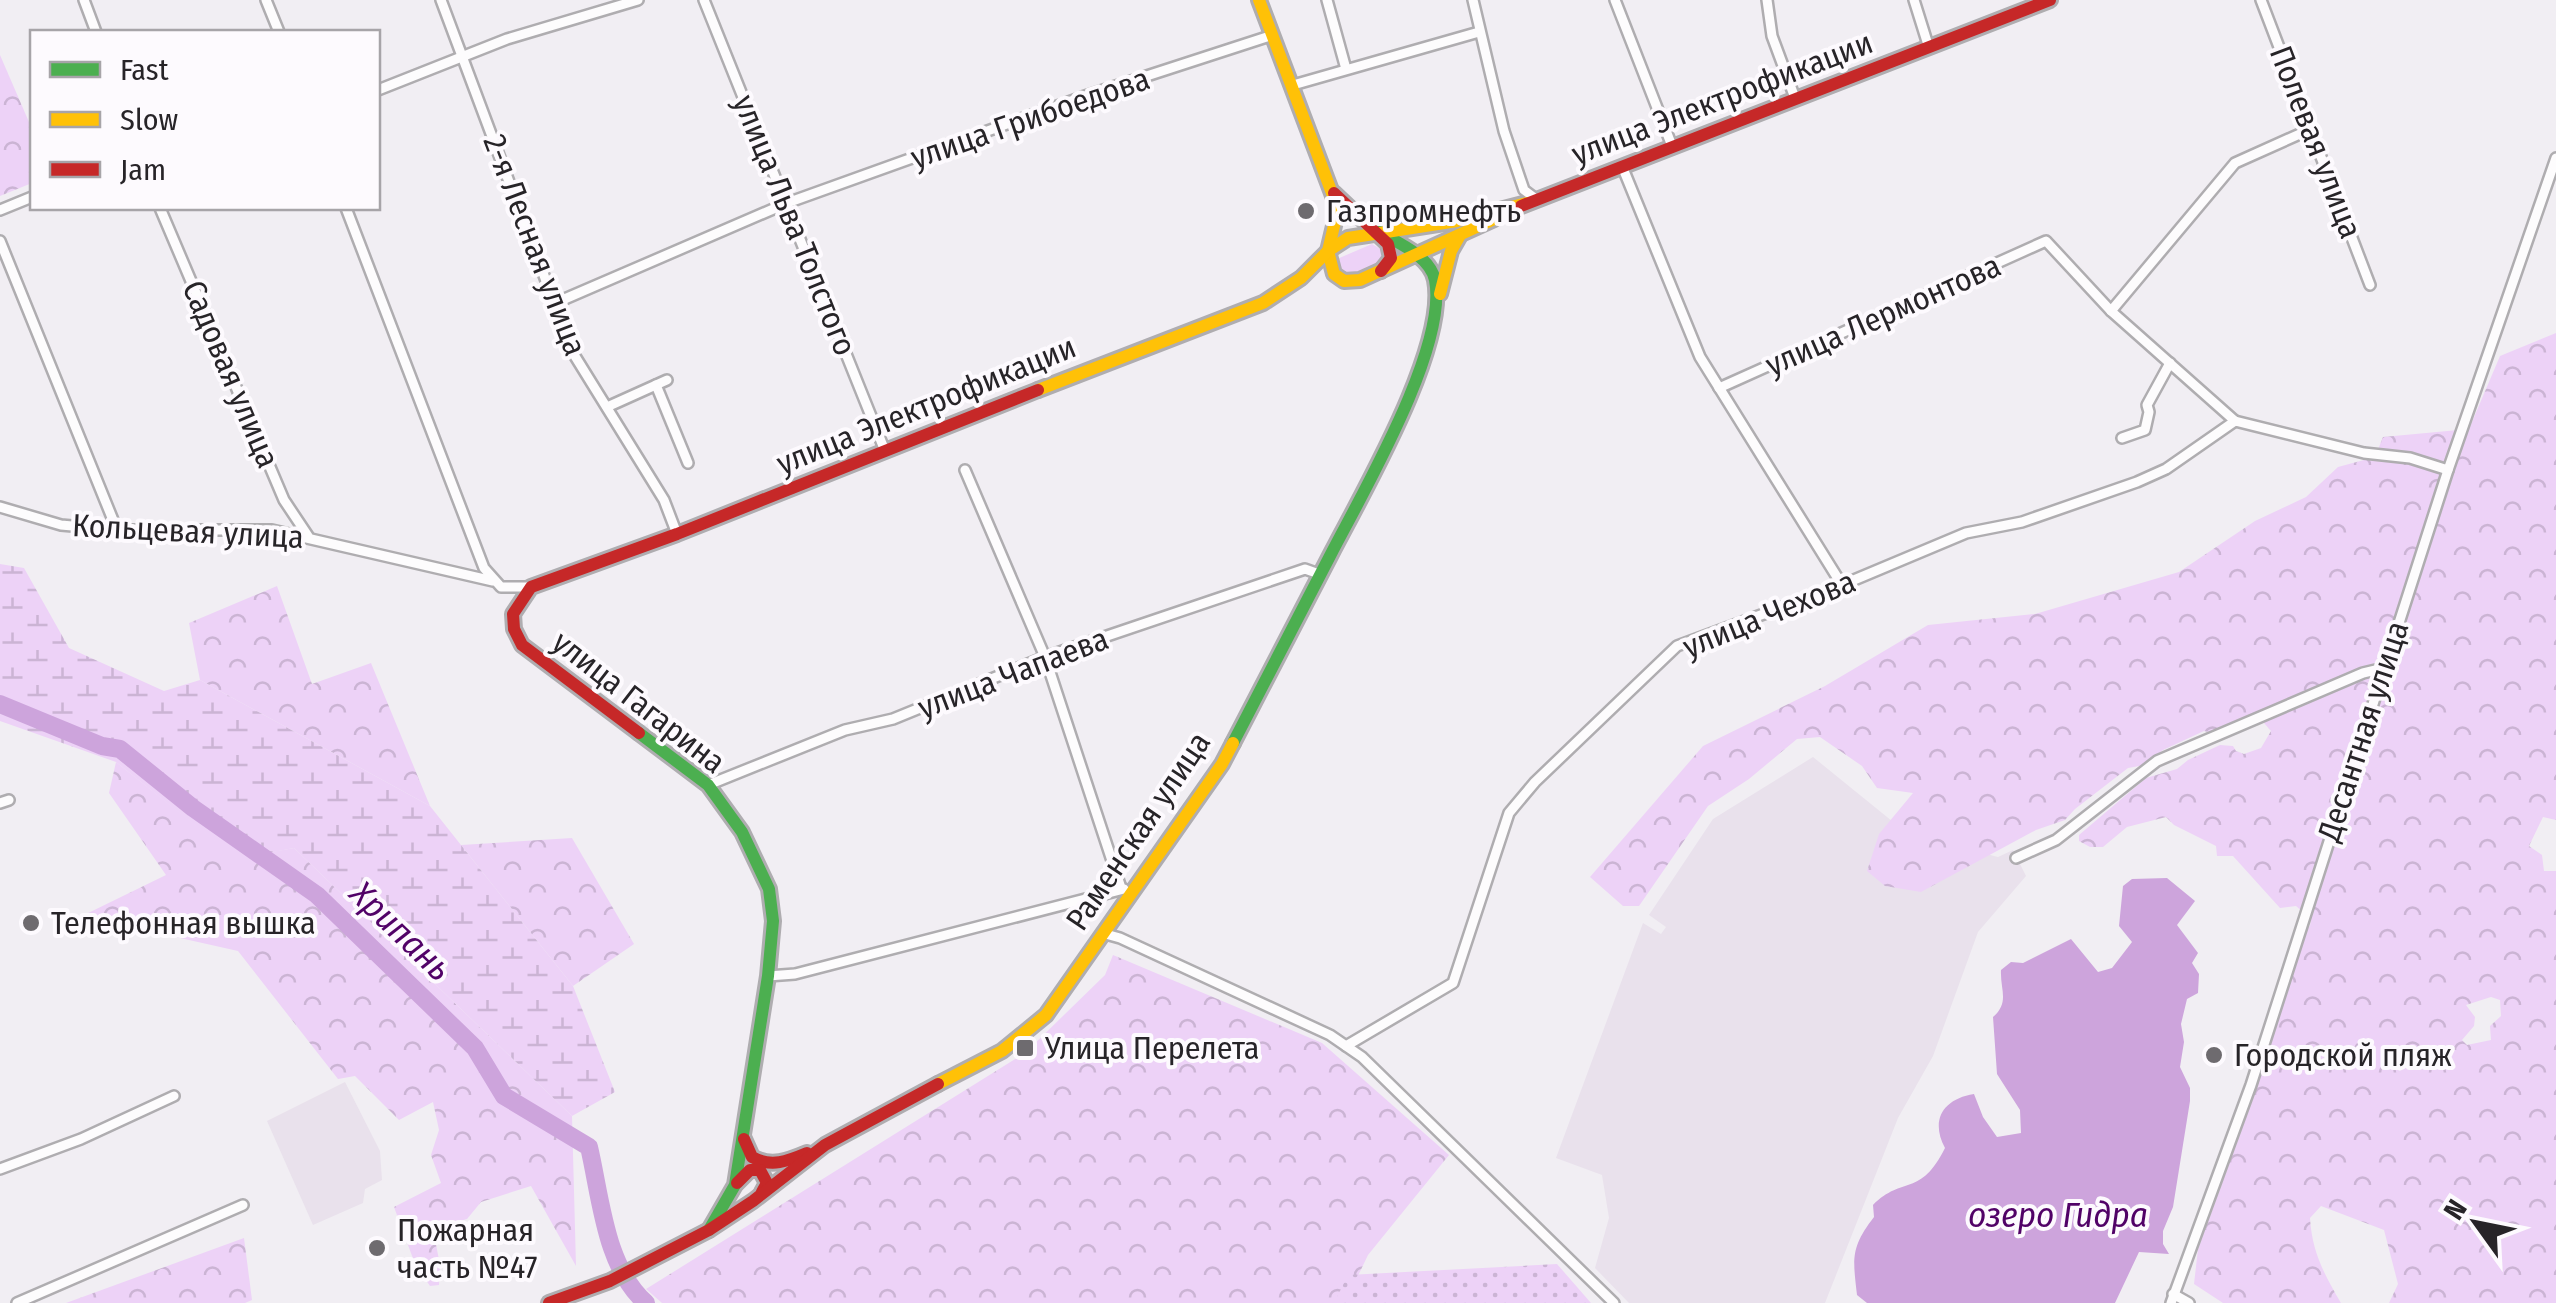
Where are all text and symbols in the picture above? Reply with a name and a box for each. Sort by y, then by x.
street label: улица Электрофикации [1566,23,1878,173]
legend [30,30,380,210]
street label: Полевая улица [2262,40,2370,244]
text: Fast [120,52,169,88]
street label: улица Грибоедова [906,59,1154,177]
street label: улица Льва Толстого [725,89,865,361]
text: Slow [120,102,178,138]
street label: 2-я Лесная улица [475,129,595,361]
text: Jam [120,152,166,188]
place label: Газпромнефть [1326,192,1521,230]
marker: Газпромнефть [1295,200,1317,222]
street label: улица Лермонтова [1760,246,2006,384]
street label: Садовая улица [175,275,287,473]
street label: улица Электрофикации [771,328,1081,482]
street label: Кольцевая улица [71,506,305,556]
street label: улица Чехова [1677,562,1861,666]
street label: Десантная улица [2309,616,2416,847]
street label: улица Чапаева [912,619,1114,727]
street label: улица Гагарина [545,623,733,781]
street label: Раменская улица [1058,725,1218,937]
water label: Хрипань [340,871,460,989]
place label: Телефонная вышка [51,904,316,942]
marker: Телефонная вышка [20,912,42,934]
place label: Улица Перелета [1044,1029,1259,1067]
place label: Городской пляж [2234,1036,2452,1074]
marker: Улица Перелета [1014,1037,1036,1059]
marker: Городской пляж [2203,1044,2225,1066]
north arrow [2426,1173,2526,1273]
water label: озеро Гидра [1968,1194,2148,1236]
text: N [2437,1194,2474,1226]
place label: Пожарная часть №47 [397,1211,538,1286]
marker: Пожарная часть №47 [366,1237,388,1259]

